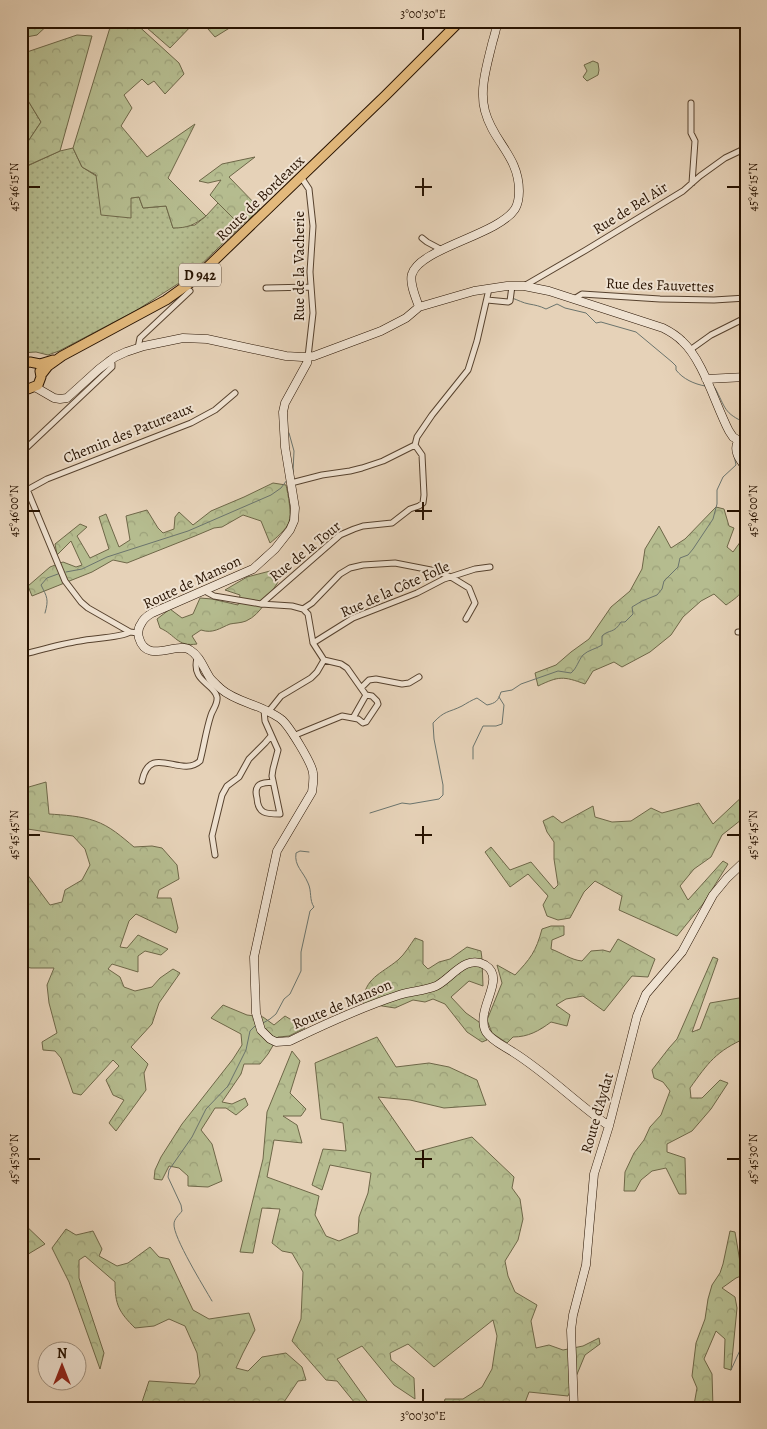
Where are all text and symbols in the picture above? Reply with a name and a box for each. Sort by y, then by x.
text: 3°00'30"E [400,6,446,22]
street label: Route de Bordeaux [211,151,309,245]
text: 45°46'15"N [6,162,22,211]
text: 45°46'15"N [745,162,761,211]
street label: Rue de Bel Air [589,177,671,239]
street label: Rue de la Vacherie [289,210,309,321]
road number: D 942 [179,264,221,286]
street label: Rue des Fauvettes [606,273,714,297]
street label: Chemin des Patureaux [60,398,196,468]
text: 45°46'00"N [6,484,22,537]
text: 45°46'00"N [745,484,761,537]
street label: Rue de la Tour [265,516,345,586]
street label: Route de Manson [140,551,244,613]
street label: Rue de la Côte Folle [337,556,453,622]
text: 45°45'45"N [6,810,22,860]
text: 45°45'45"N [745,810,761,860]
street label: Route de Manson [289,974,395,1034]
street label: Route d'Aydat [576,1070,618,1156]
text: 45°45'30"N [6,1133,22,1184]
text: 45°45'30"N [745,1133,761,1184]
north arrow [38,1342,88,1392]
text: N [57,1344,67,1363]
text: 3°00'30"E [400,1408,446,1424]

